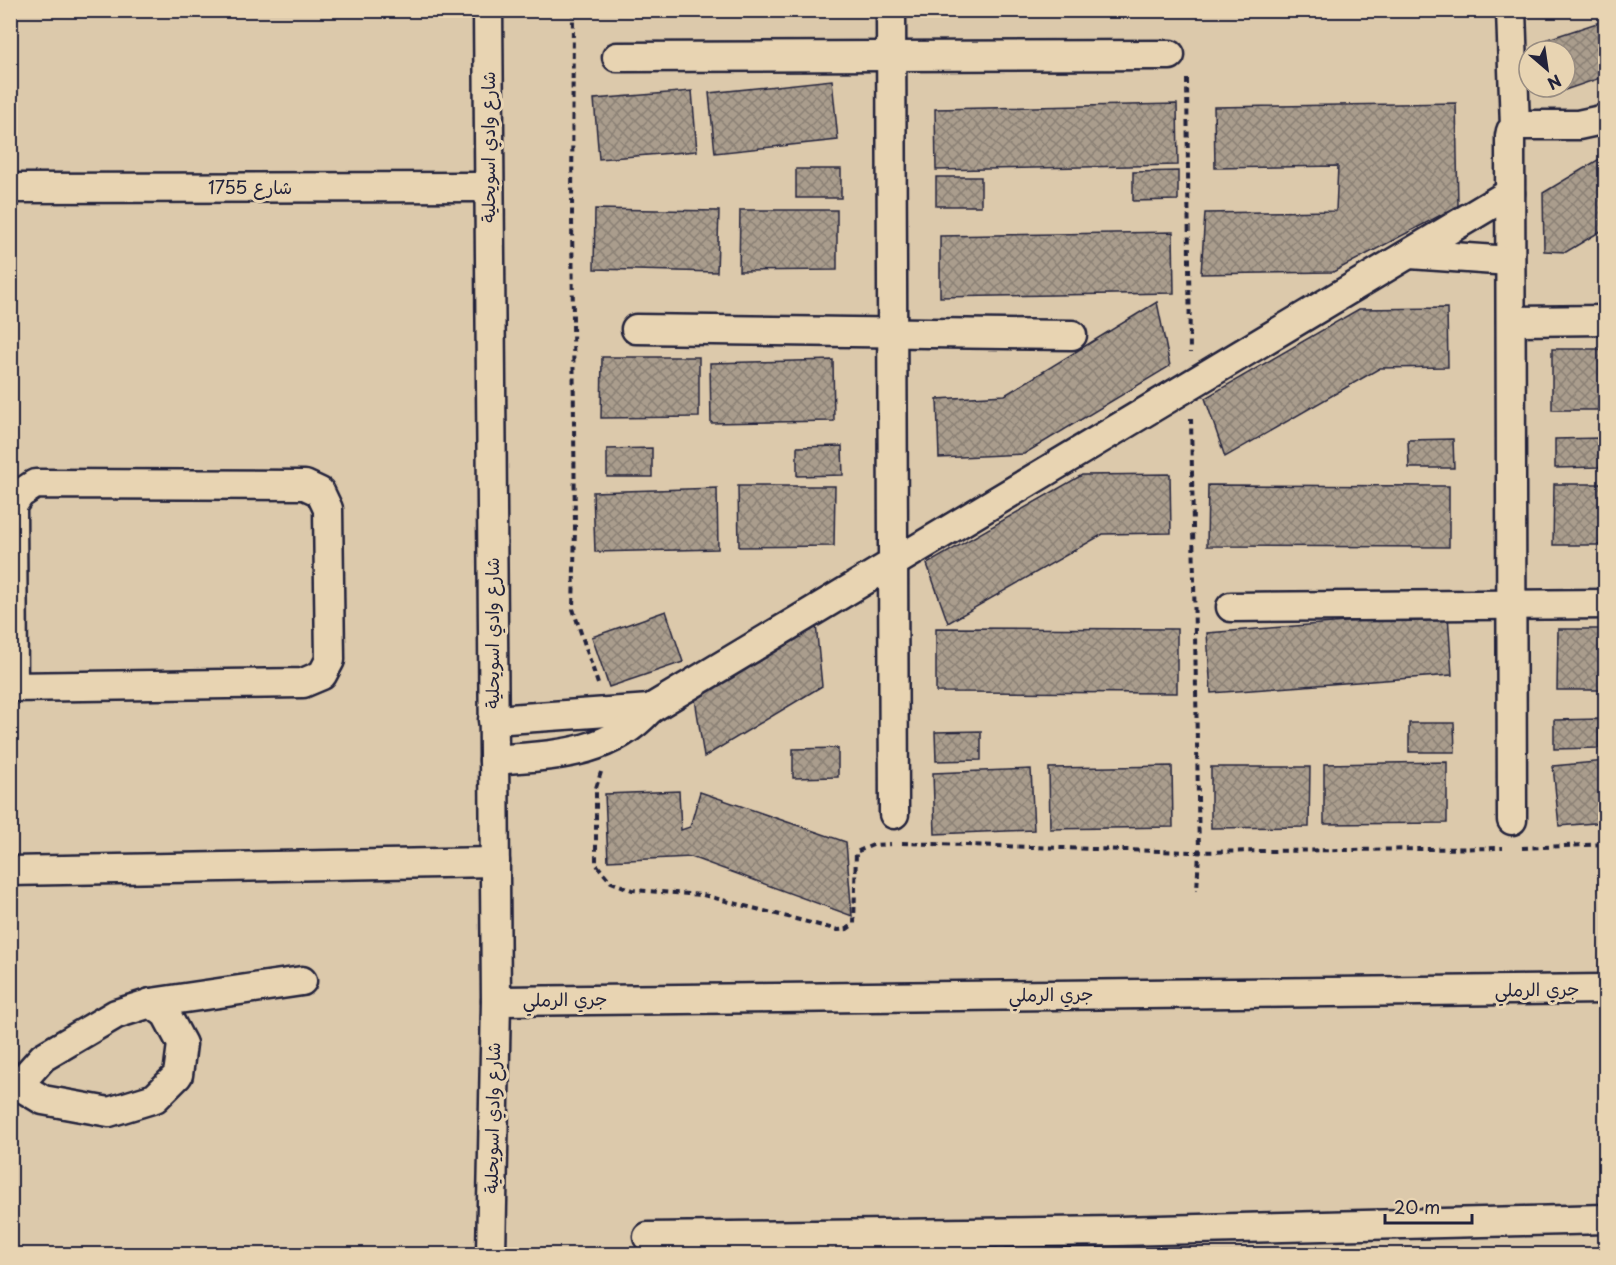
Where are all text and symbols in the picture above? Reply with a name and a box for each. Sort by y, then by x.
north arrow [1517,39,1577,99]
text: N [1543,69,1566,97]
street label: شارع وادي اسويحلية [474,71,502,223]
street label: شارع 1755 [208,173,292,200]
street label: شارع وادي اسويحلية [478,557,506,709]
street label: جري الرملي [1494,974,1580,1007]
street label: جري الرملي [1008,979,1094,1012]
street label: جري الرملي [522,984,608,1017]
street label: شارع وادي اسويحلية [477,1042,507,1194]
scale bar [1385,1187,1472,1225]
text: 20 m [1394,1193,1440,1220]

